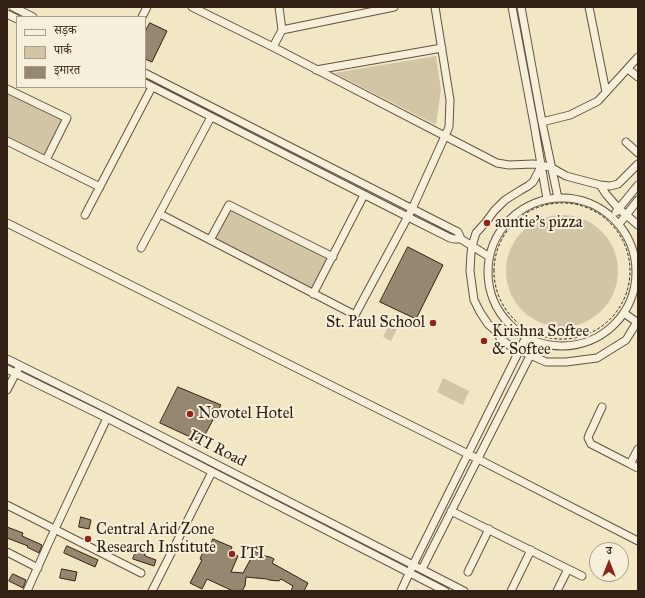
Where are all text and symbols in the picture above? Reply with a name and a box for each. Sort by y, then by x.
legend [16,16,146,88]
text: सड़क [54,23,77,37]
text: पार्क [54,43,72,57]
text: इमारत [54,63,80,77]
place label: auntie's pizza [495,213,583,233]
marker: auntie's pizza [482,218,492,228]
place label: St. Paul School [326,313,425,333]
marker: St. Paul School [428,318,438,328]
place label: Krishna Softee & Softee [492,322,589,360]
marker: Krishna Softee & Softee [479,336,489,346]
place label: Novotel Hotel [198,404,294,424]
marker: Novotel Hotel [185,409,195,419]
street label: ITI Road [185,426,249,472]
place label: Central Arid Zone Research Institute [96,520,216,558]
marker: Central Arid Zone Research Institute [83,534,93,544]
north arrow [589,542,629,582]
place label: ITI [240,544,265,564]
text: उ [606,544,612,557]
marker: ITI [227,549,237,559]

